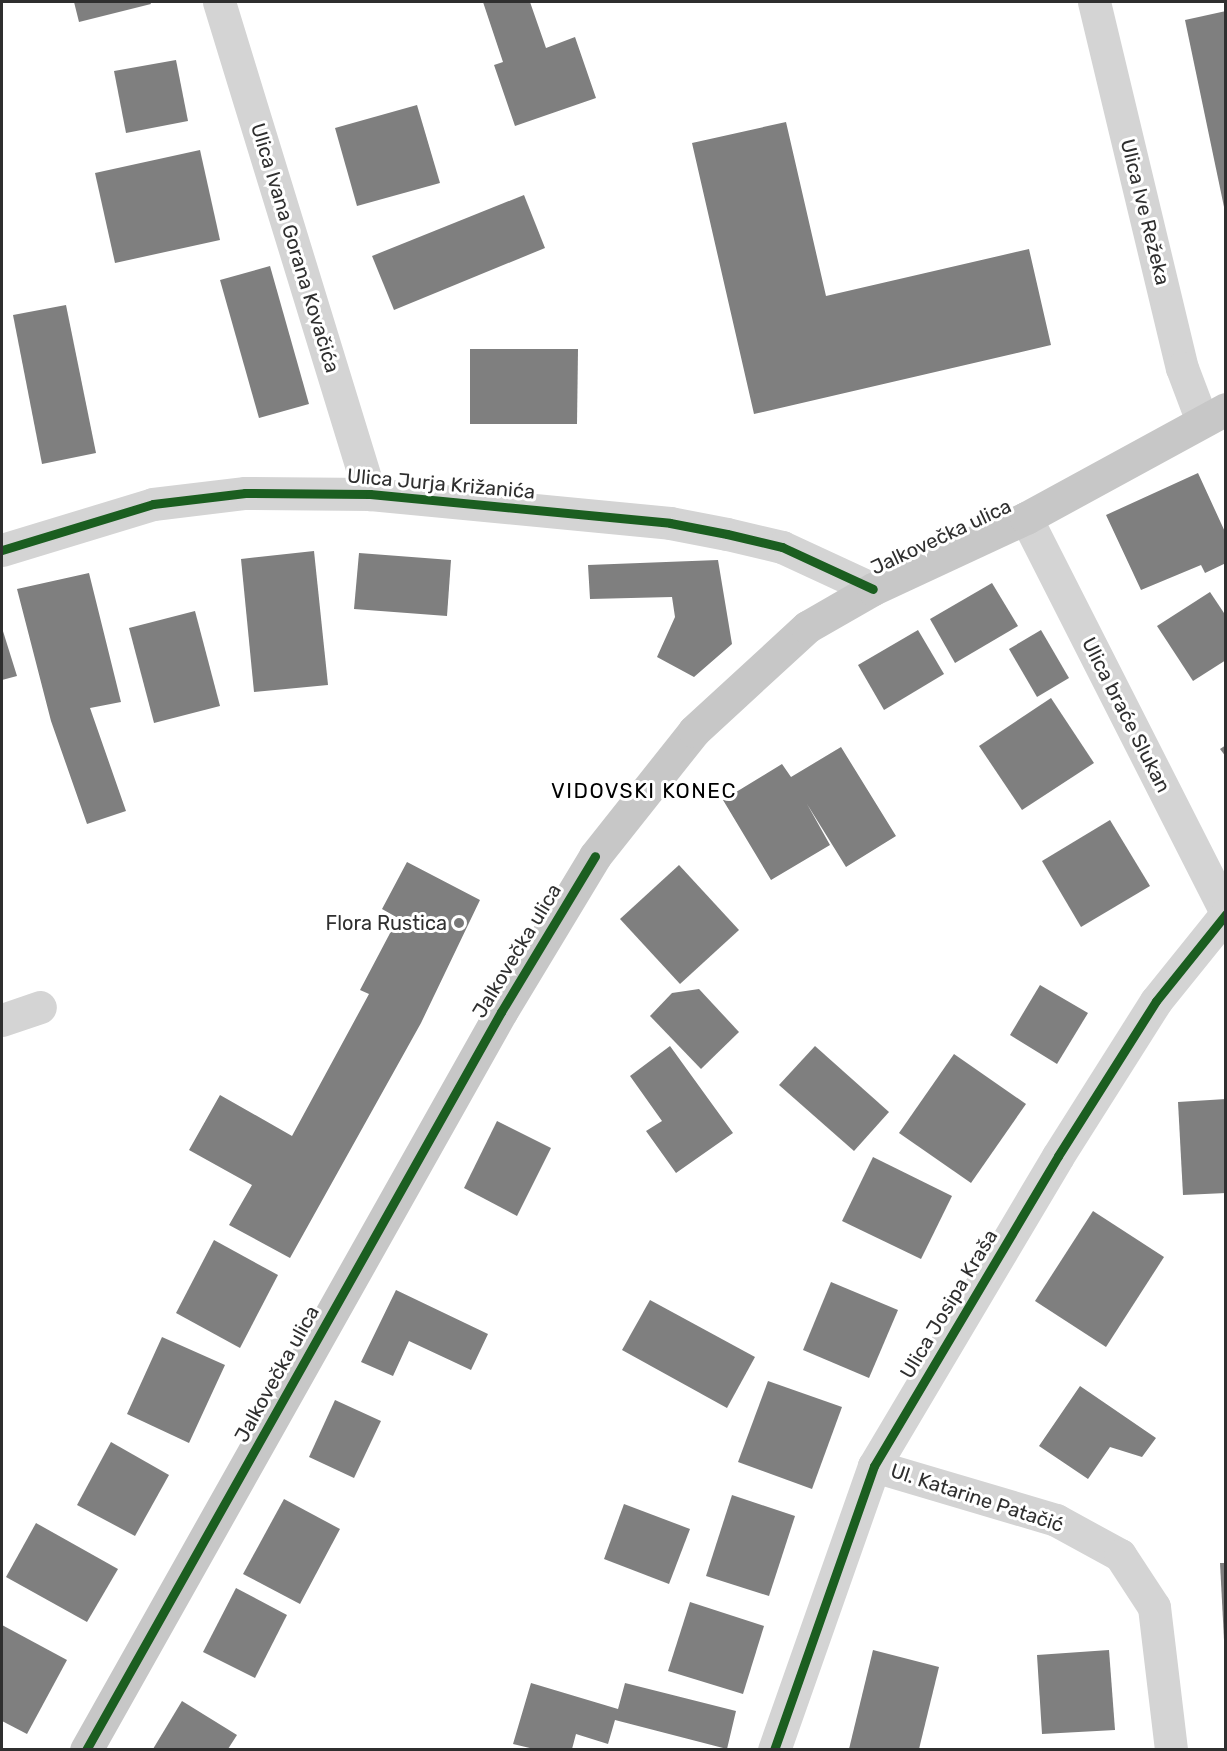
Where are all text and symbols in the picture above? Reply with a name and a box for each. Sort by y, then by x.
street label: Ulica Ivana Gorana Kovačića [246,120,344,376]
street label: Ulica Ive Režeka [1115,137,1175,287]
street label: Ulica Jurja Križanića [346,464,536,504]
street label: Jalkovečka ulica [867,494,1015,580]
street label: Ulica braće Slukan [1077,633,1175,797]
district label: VIDOVSKI KONEC [551,778,737,804]
street label: Jalkovečka ulica [468,880,566,1022]
place label: Flora Rustica [326,911,447,935]
marker: Flora Rustica [452,916,466,930]
street label: Ulica Josipa Kraša [895,1225,1003,1383]
street label: Jalkovečka ulica [230,1302,324,1446]
street label: Ul. Katarine Patačić [887,1459,1067,1537]

